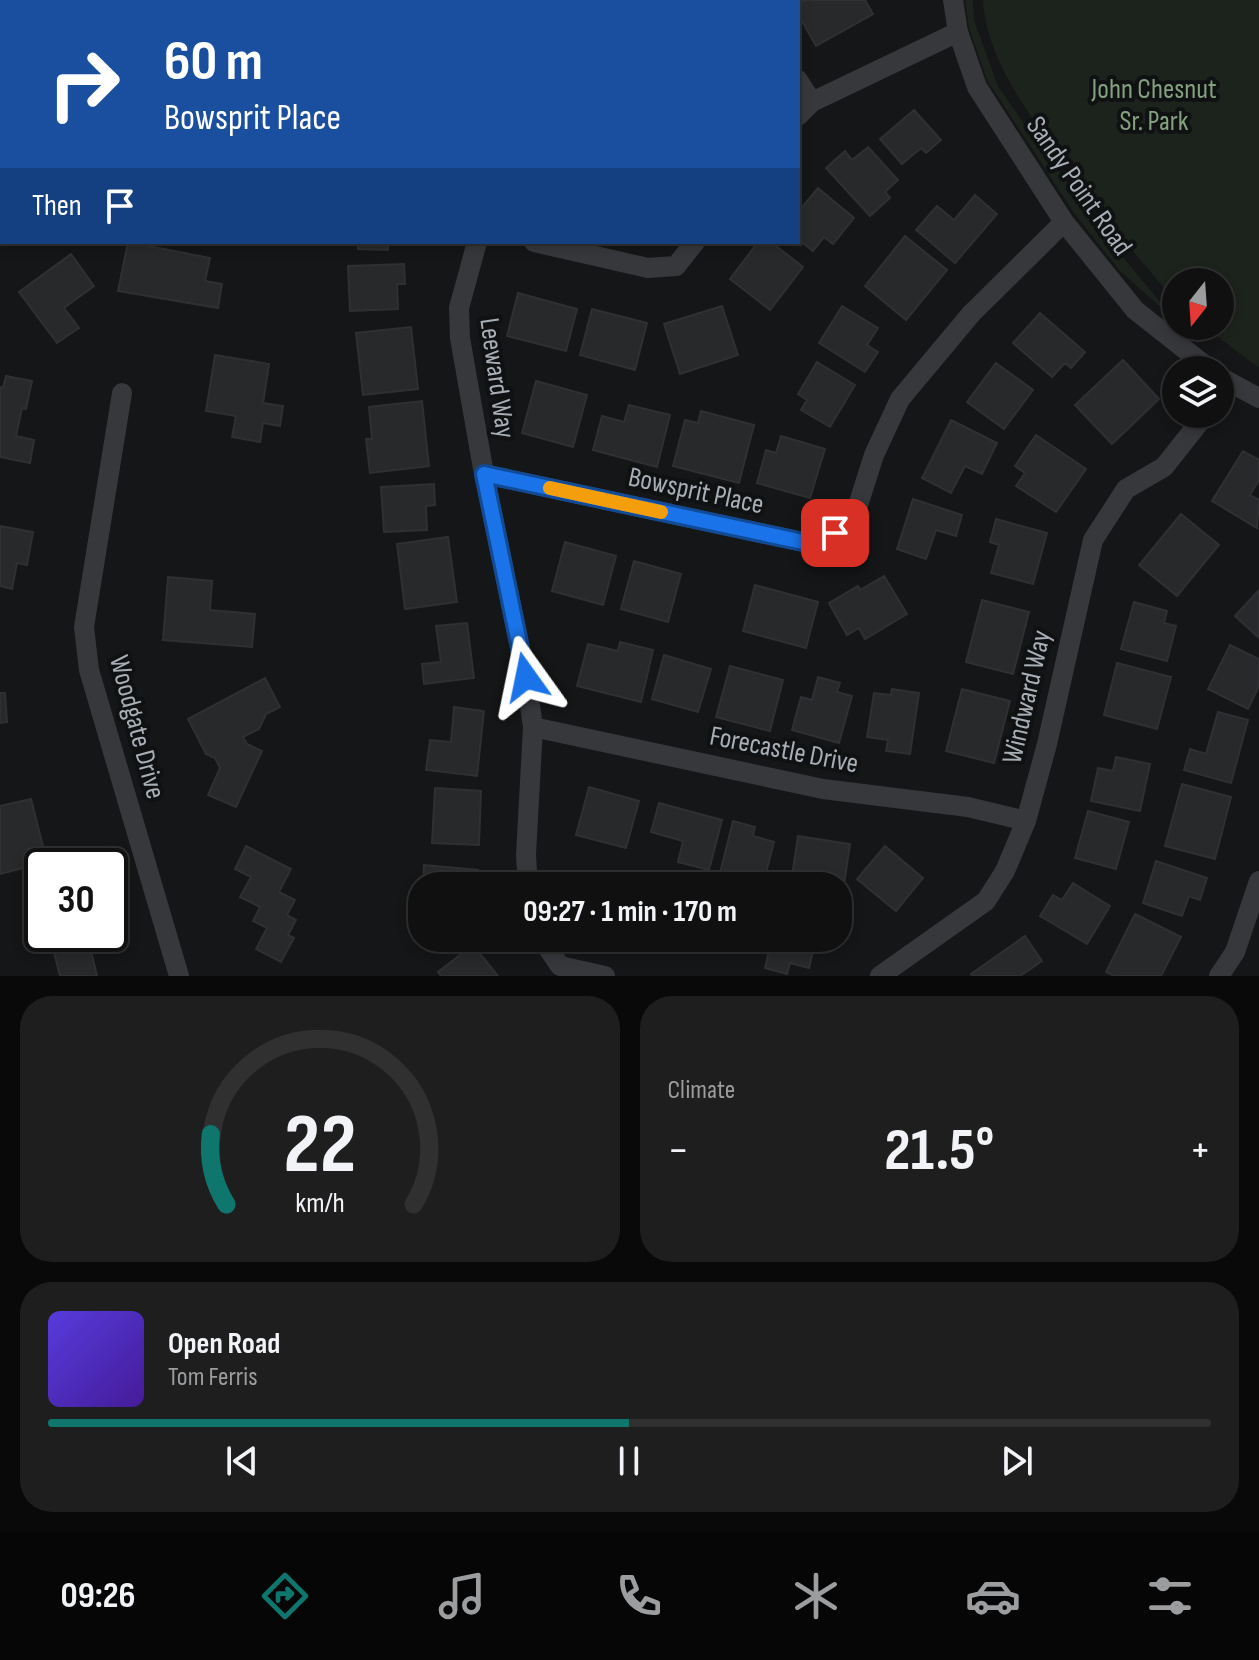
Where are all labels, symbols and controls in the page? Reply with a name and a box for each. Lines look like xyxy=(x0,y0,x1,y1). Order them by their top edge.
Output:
text: 60 m xyxy=(164,29,263,96)
icon: right xyxy=(32,32,136,136)
park label: John Chesnut Sr. Park xyxy=(1091,73,1216,138)
text: Bowsprit Place xyxy=(164,97,341,140)
street label: Sandy Point Road xyxy=(1019,110,1139,262)
icon: arrive xyxy=(98,184,142,228)
text: Then xyxy=(32,188,82,224)
north arrow xyxy=(1162,268,1234,340)
map controls xyxy=(1162,268,1234,428)
street label: Leeward Way xyxy=(472,316,522,440)
button: layers xyxy=(1162,356,1234,428)
street label: Bowsprit Place xyxy=(625,461,767,521)
pin xyxy=(801,499,869,567)
icon: arrive xyxy=(813,511,857,555)
street label: Windward Way xyxy=(996,627,1058,767)
position arrow xyxy=(484,635,568,719)
street label: Woodgate Drive xyxy=(102,652,172,802)
street label: Forecastle Drive xyxy=(707,719,861,781)
speed limit sign: 30 xyxy=(24,848,128,952)
text: 09:27 · 1 min · 170 m xyxy=(523,894,737,930)
text: Climate xyxy=(668,1075,735,1106)
text: 22 xyxy=(283,1096,356,1196)
text: 21.5° xyxy=(884,1115,994,1187)
text: − xyxy=(668,1124,689,1177)
text: + xyxy=(1189,1124,1211,1177)
text: km/h xyxy=(295,1186,344,1221)
text: Open Road xyxy=(168,1326,280,1362)
text: Tom Ferris xyxy=(168,1362,258,1393)
icon: previous xyxy=(220,1439,264,1483)
icon: pause xyxy=(607,1439,651,1483)
icon: next xyxy=(995,1439,1039,1483)
icon: directions xyxy=(257,1568,313,1624)
icon: music xyxy=(434,1568,490,1624)
icon: phone xyxy=(611,1568,667,1624)
icon: climate xyxy=(788,1568,844,1624)
icon: car xyxy=(965,1568,1021,1624)
icon: filters xyxy=(1142,1568,1198,1624)
text: 09:26 xyxy=(61,1575,136,1618)

